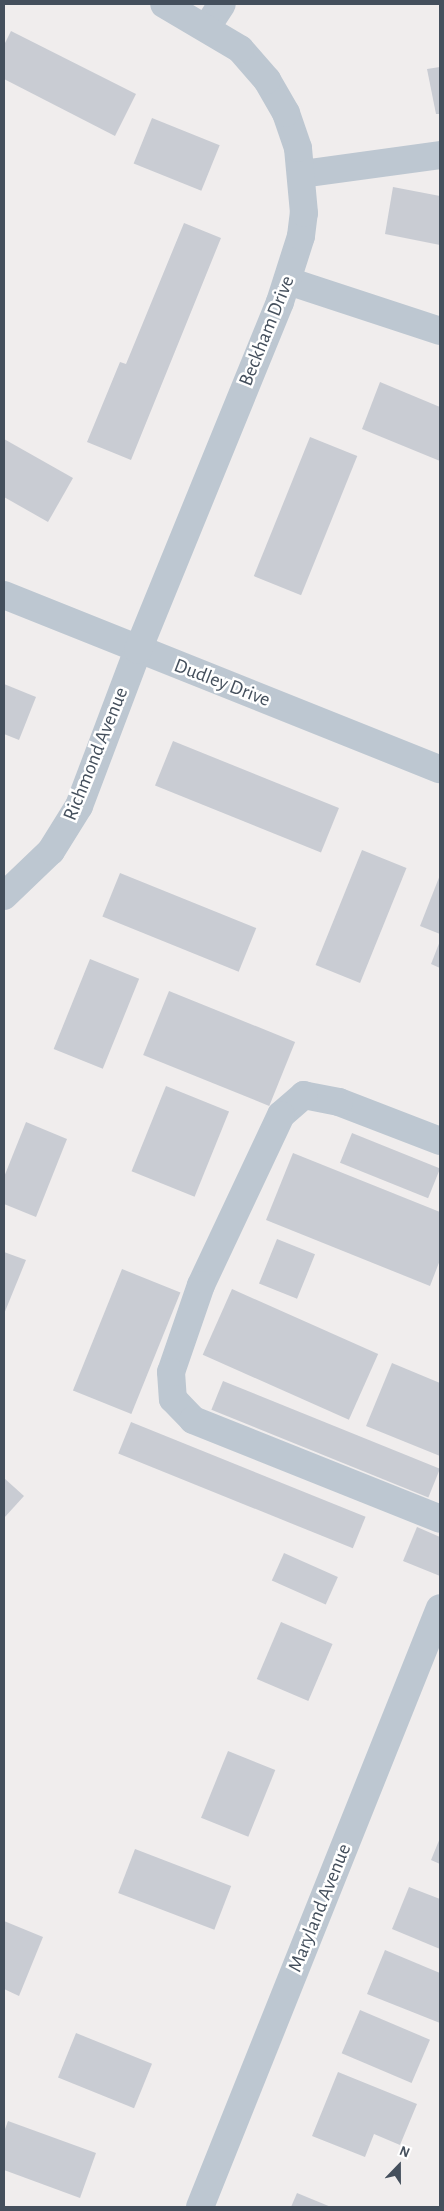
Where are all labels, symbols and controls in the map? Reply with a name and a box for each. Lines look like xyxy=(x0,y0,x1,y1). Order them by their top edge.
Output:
street label: Beckham Drive xyxy=(234,272,300,390)
street label: Dudley Drive xyxy=(171,654,273,712)
street label: Richmond Avenue xyxy=(58,684,134,824)
street label: Maryland Avenue xyxy=(283,1840,357,1976)
north arrow xyxy=(374,2141,424,2191)
text: N xyxy=(397,2144,412,2160)

